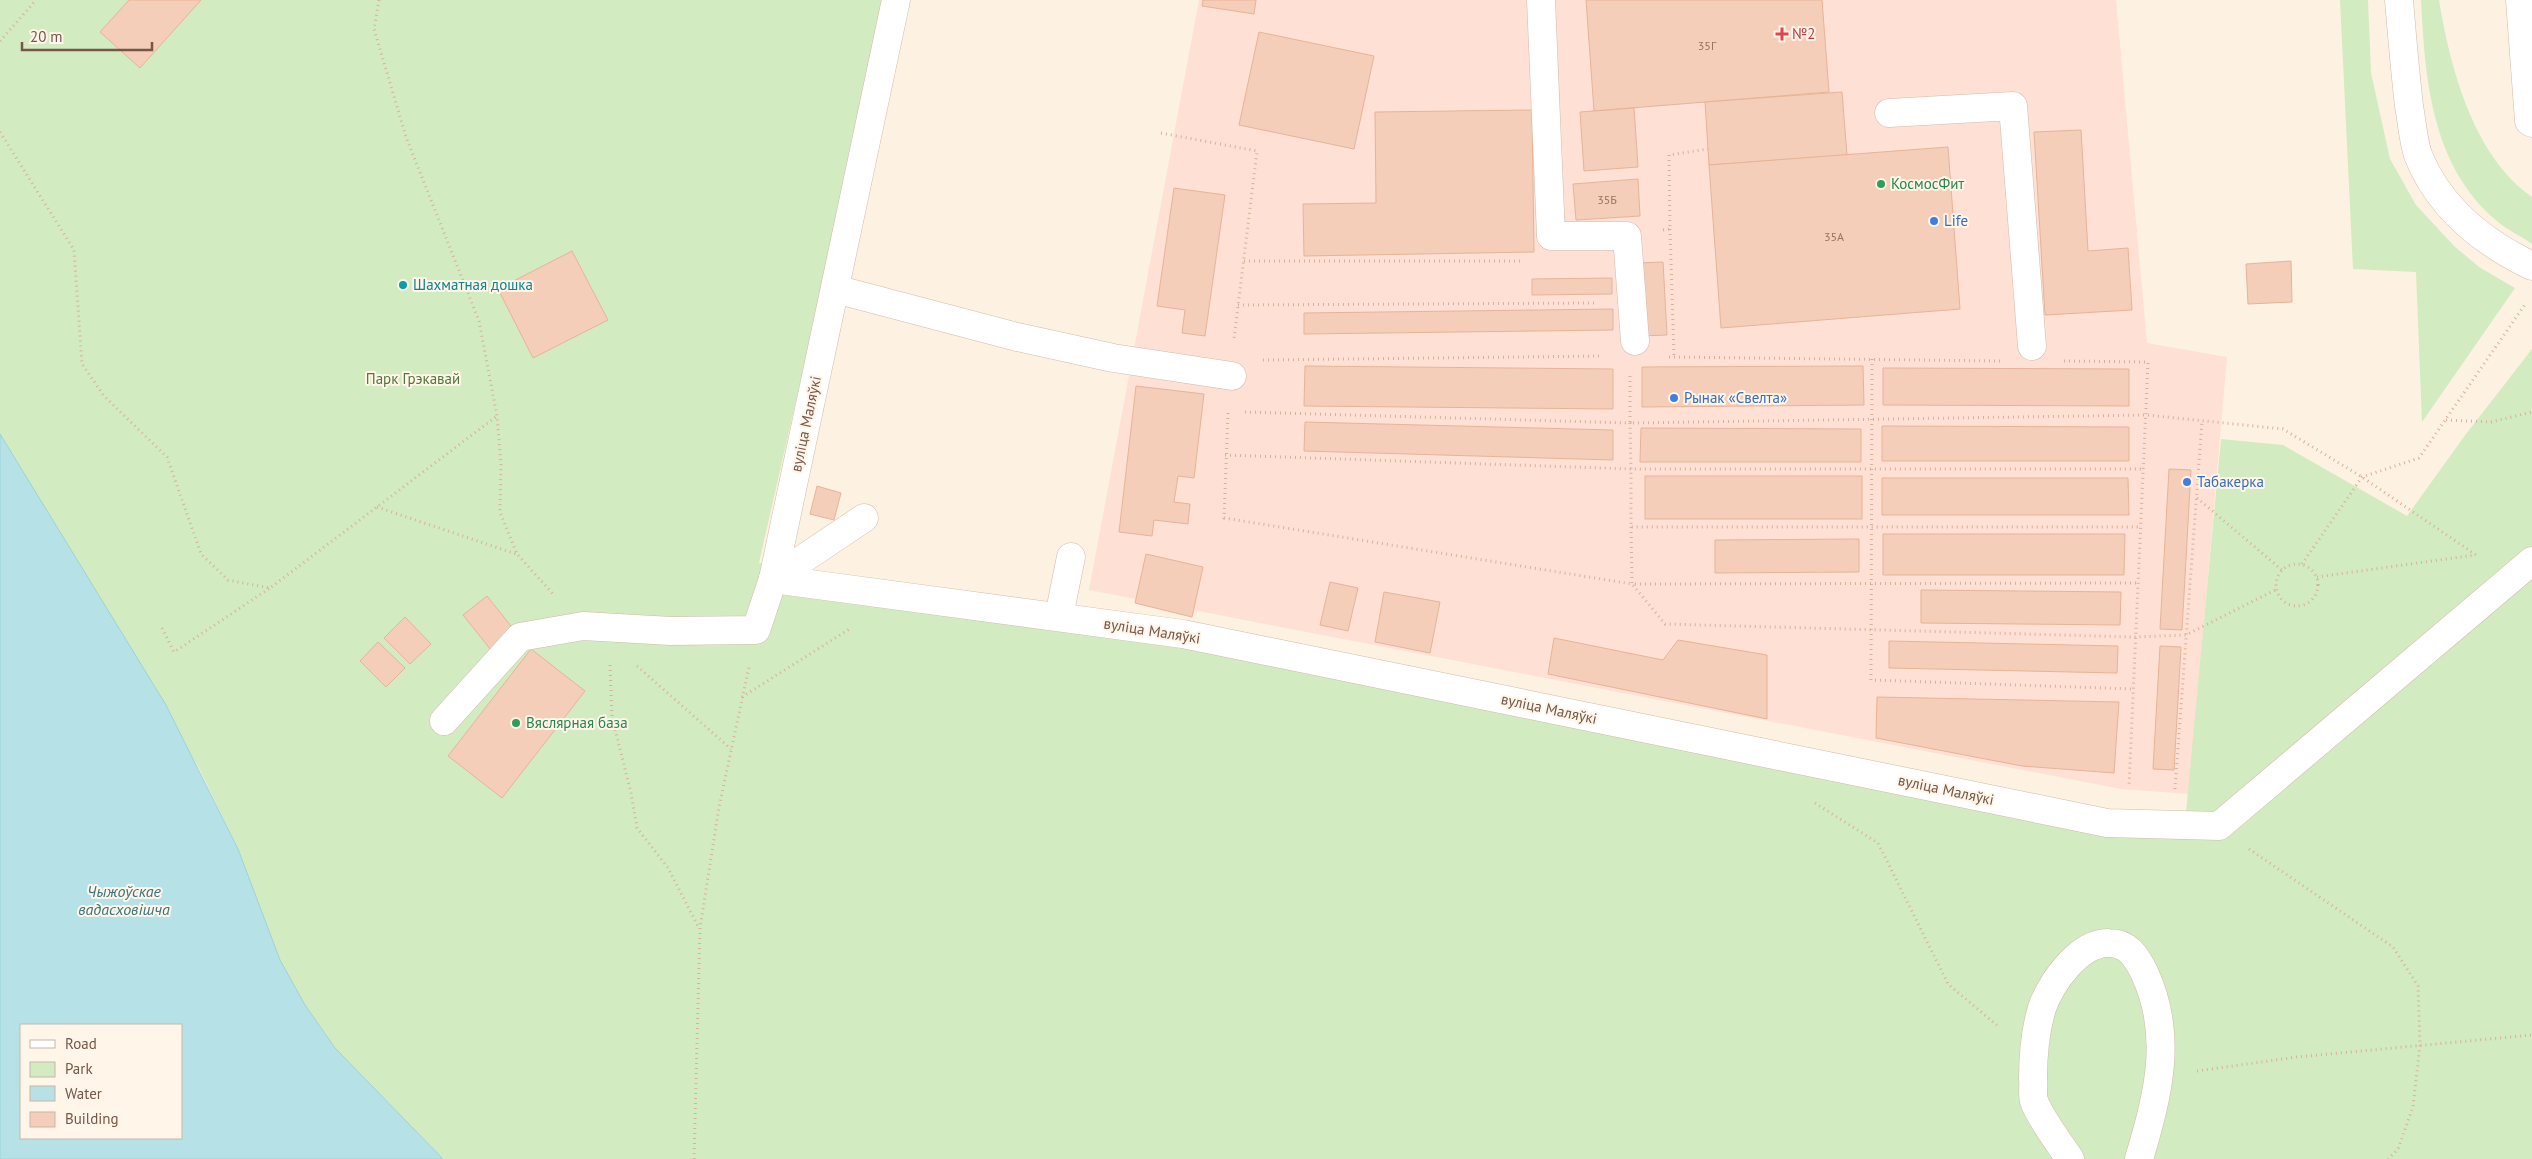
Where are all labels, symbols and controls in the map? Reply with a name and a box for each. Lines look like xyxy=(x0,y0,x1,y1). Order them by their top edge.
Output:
scale bar xyxy=(22,20,152,52)
place label: №2 xyxy=(1792,24,1816,43)
text: 20 m xyxy=(30,27,63,46)
marker: №2 xyxy=(1776,28,1788,40)
house number: 35Г xyxy=(1698,38,1717,53)
place label: КосмосФит xyxy=(1891,174,1964,193)
marker: КосмосФит xyxy=(1875,178,1887,190)
house number: 35Б xyxy=(1597,192,1617,207)
place label: Life xyxy=(1944,211,1968,230)
marker: Life xyxy=(1928,215,1940,227)
house number: 35А xyxy=(1824,229,1844,244)
place label: Шахматная дошка xyxy=(413,275,533,294)
marker: Шахматная дошка xyxy=(397,279,409,291)
park label: Парк Грэкавай xyxy=(366,369,460,388)
street label: вуліца Маляўкі xyxy=(786,374,825,474)
place label: Рынак «Свелта» xyxy=(1684,388,1787,407)
marker: Рынак «Свелта» xyxy=(1668,392,1680,404)
place label: Табакерка xyxy=(2197,472,2264,491)
marker: Табакерка xyxy=(2181,476,2193,488)
street label: вуліца Маляўкі xyxy=(1102,613,1202,648)
street label: вуліца Маляўкі xyxy=(1499,689,1599,728)
place label: Вяслярная база xyxy=(526,713,628,732)
marker: Вяслярная база xyxy=(510,717,522,729)
street label: вуліца Маляўкі xyxy=(1896,770,1996,809)
water label: Чыжоўскае вадасховішча xyxy=(78,881,170,919)
legend xyxy=(20,1024,182,1139)
text: Road xyxy=(65,1034,97,1053)
text: Park xyxy=(65,1059,93,1078)
text: Water xyxy=(65,1084,102,1103)
text: Building xyxy=(65,1109,119,1128)

